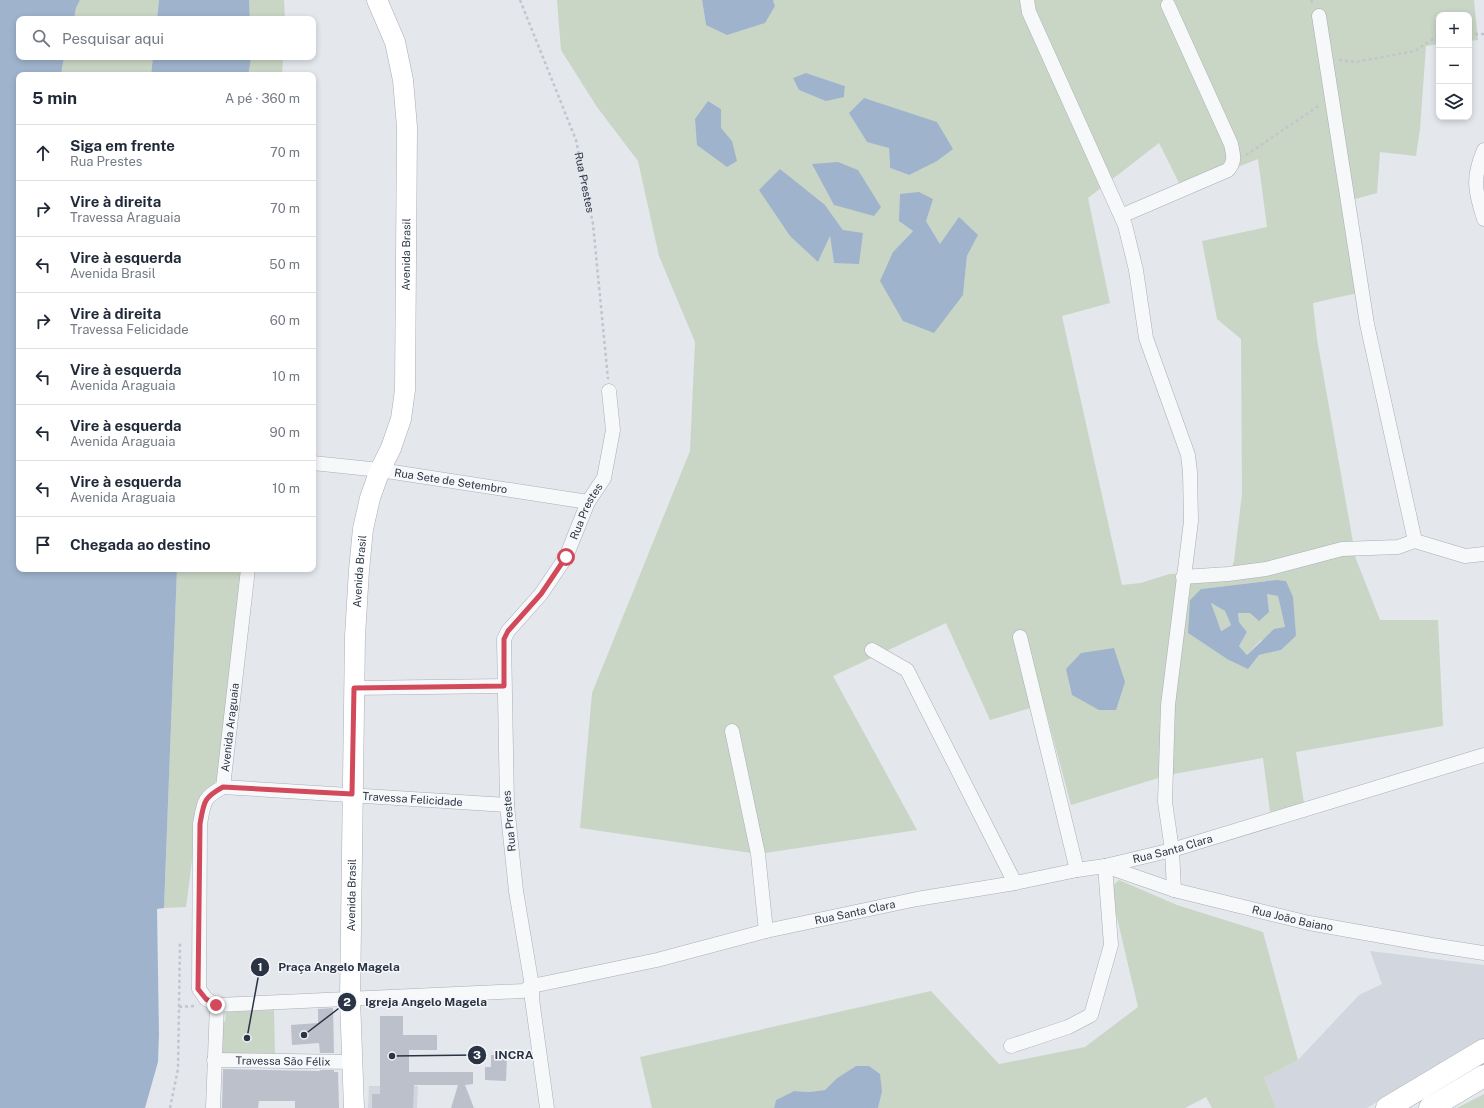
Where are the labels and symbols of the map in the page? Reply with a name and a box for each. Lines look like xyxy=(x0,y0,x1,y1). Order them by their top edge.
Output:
street label: Rua Prestes xyxy=(573,151,597,214)
street label: Avenida Brasil xyxy=(400,218,412,291)
street label: Rua Sete de Setembro xyxy=(393,466,508,496)
street label: Rua Prestes xyxy=(568,481,605,541)
street label: Avenida Brasil xyxy=(351,535,368,608)
route start xyxy=(557,548,575,566)
street label: Avenida Araguaia xyxy=(219,682,241,772)
street label: Travessa Felicidade xyxy=(362,790,463,808)
street label: Rua Prestes xyxy=(500,790,518,852)
street label: Rua Santa Clara xyxy=(1131,832,1214,865)
street label: Avenida Brasil xyxy=(345,859,358,931)
street label: Rua Santa Clara xyxy=(813,898,896,927)
street label: Rua João Baiano xyxy=(1251,903,1334,933)
callout: Praça Angelo Magela xyxy=(250,955,407,979)
text: 1 xyxy=(257,960,263,974)
text: Praça Angelo Magela xyxy=(278,960,400,974)
callout: Igreja Angelo Magela xyxy=(337,990,495,1014)
text: 2 xyxy=(343,995,351,1009)
text: Igreja Angelo Magela xyxy=(365,995,487,1009)
route end xyxy=(207,996,225,1014)
callout: INCRA xyxy=(467,1043,542,1067)
text: 3 xyxy=(473,1048,481,1062)
text: INCRA xyxy=(495,1048,534,1062)
street label: Travessa São Félix xyxy=(235,1054,331,1068)

